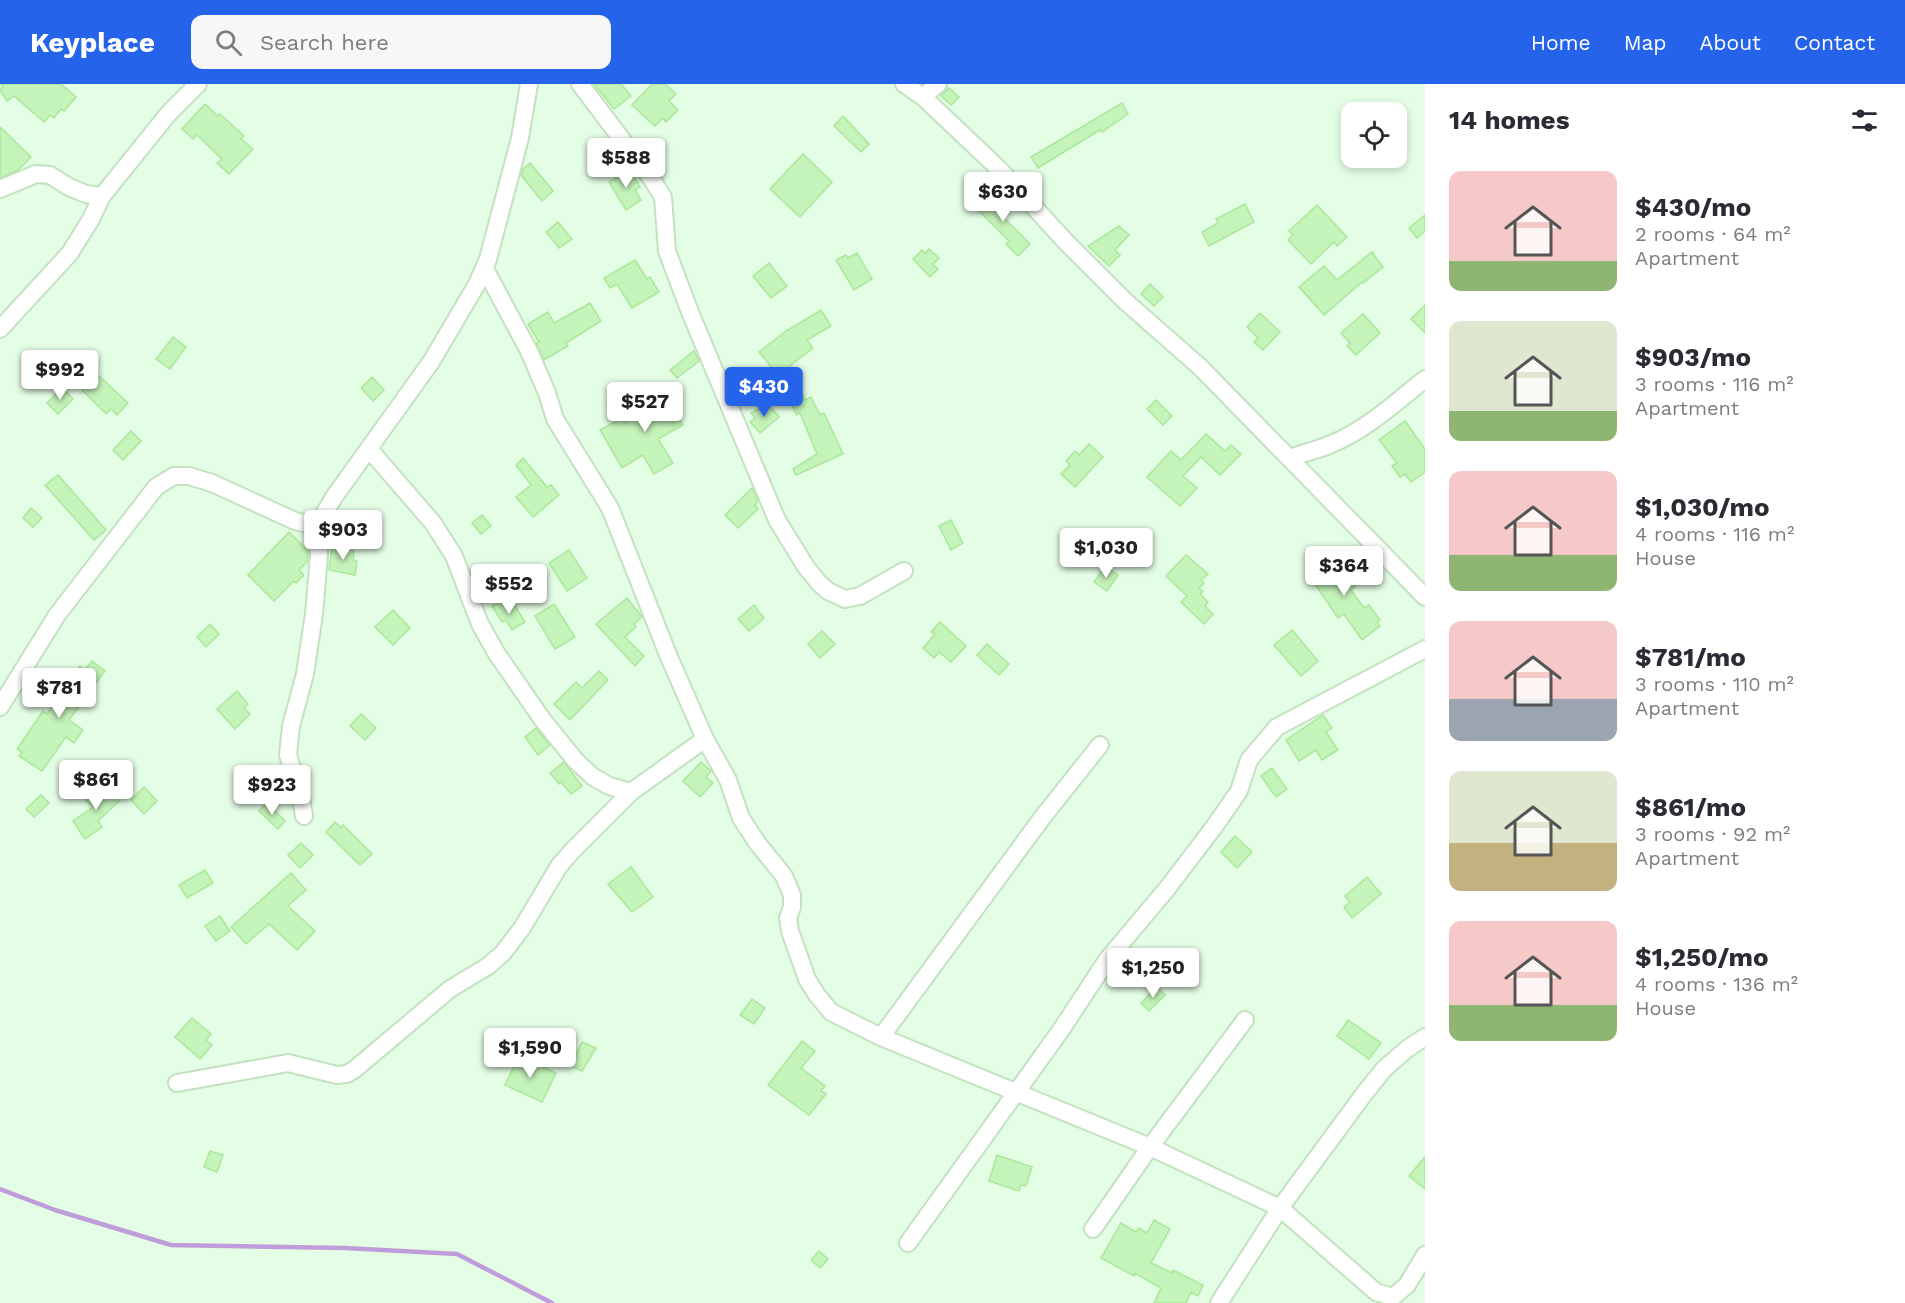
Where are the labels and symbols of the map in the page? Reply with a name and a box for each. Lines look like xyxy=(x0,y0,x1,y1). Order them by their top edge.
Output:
pin: $588 xyxy=(590,138,662,189)
pin: $630 xyxy=(967,172,1039,223)
pin: $992 xyxy=(24,350,96,401)
pin: $430 xyxy=(728,367,800,418)
pin: $527 xyxy=(609,382,681,433)
pin: $903 xyxy=(307,510,379,561)
pin: $1,030 xyxy=(1057,528,1155,579)
pin: $364 xyxy=(1308,546,1380,597)
pin: $552 xyxy=(473,564,545,615)
pin: $781 xyxy=(23,668,95,719)
pin: $861 xyxy=(60,760,132,811)
pin: $923 xyxy=(236,765,308,816)
pin: $1,250 xyxy=(1104,948,1202,999)
pin: $1,590 xyxy=(481,1028,579,1079)

